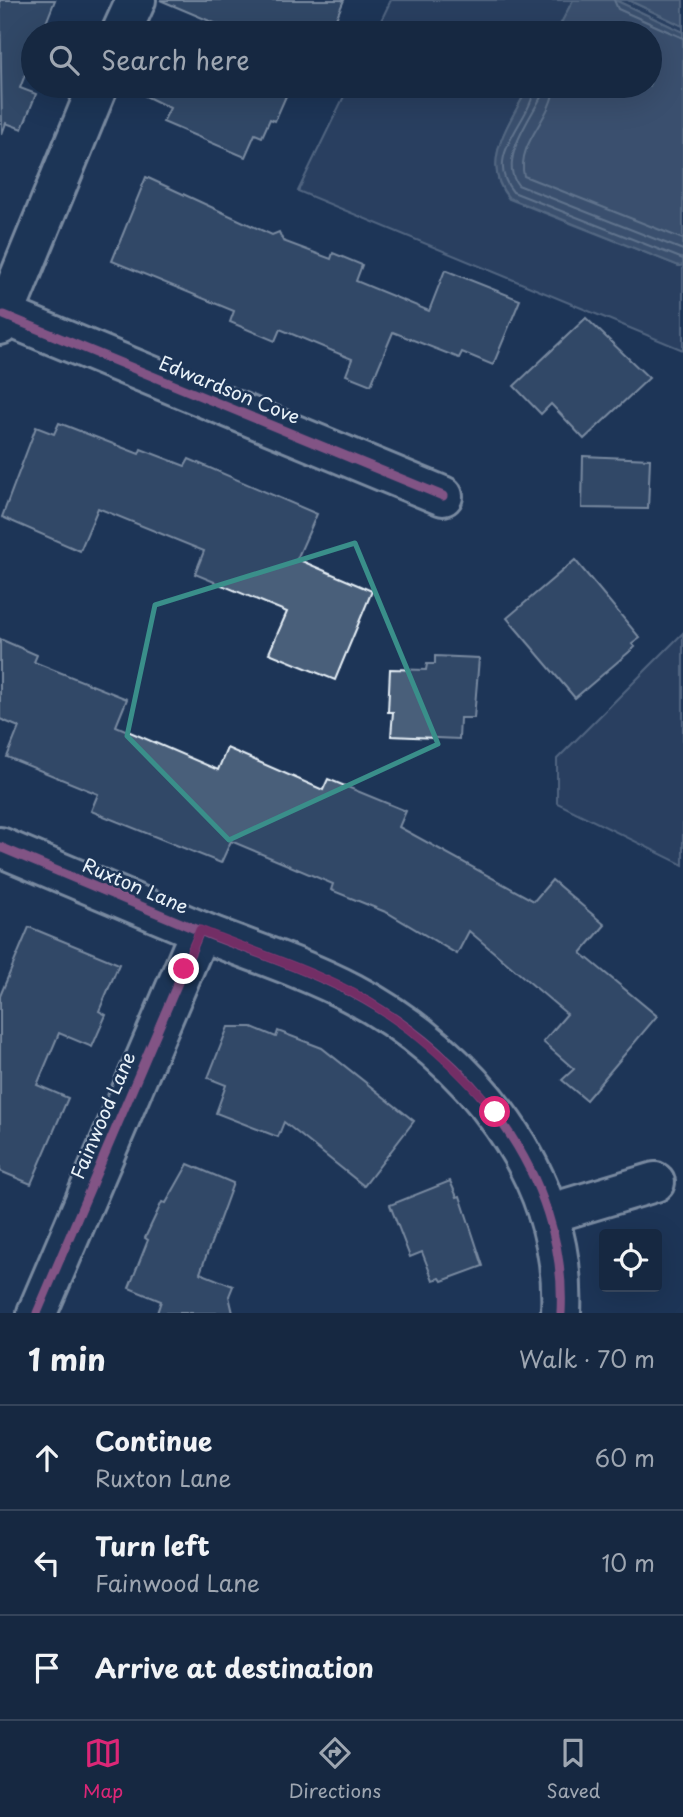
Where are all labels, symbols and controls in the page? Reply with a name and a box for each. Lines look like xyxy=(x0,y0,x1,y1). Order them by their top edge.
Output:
search box xyxy=(21,21,662,98)
text: Search here xyxy=(101,40,250,79)
icon: search xyxy=(45,41,83,79)
street label: Edwardson Cove xyxy=(155,348,305,430)
street label: Ruxton Lane xyxy=(79,850,193,920)
route end xyxy=(168,953,199,984)
street label: Fainwood Lane xyxy=(62,1047,142,1183)
route start xyxy=(479,1096,510,1127)
map controls xyxy=(599,1229,662,1292)
button: locate xyxy=(599,1229,662,1292)
text: 1 min xyxy=(28,1336,106,1381)
text: Walk · 70 m xyxy=(519,1341,655,1376)
text: Continue xyxy=(95,1421,212,1460)
icon: ahead xyxy=(28,1439,66,1477)
text: 60 m xyxy=(595,1440,655,1475)
text: Ruxton Lane xyxy=(95,1460,231,1495)
text: Turn left xyxy=(95,1526,210,1565)
icon: left xyxy=(28,1544,66,1582)
text: 10 m xyxy=(601,1545,655,1580)
text: Fainwood Lane xyxy=(95,1565,260,1600)
text: Arrive at destination xyxy=(95,1648,374,1687)
icon: arrive xyxy=(28,1649,66,1687)
tab: Map xyxy=(83,1734,123,1804)
tab: Directions xyxy=(289,1734,381,1804)
tab: Saved xyxy=(546,1734,600,1804)

